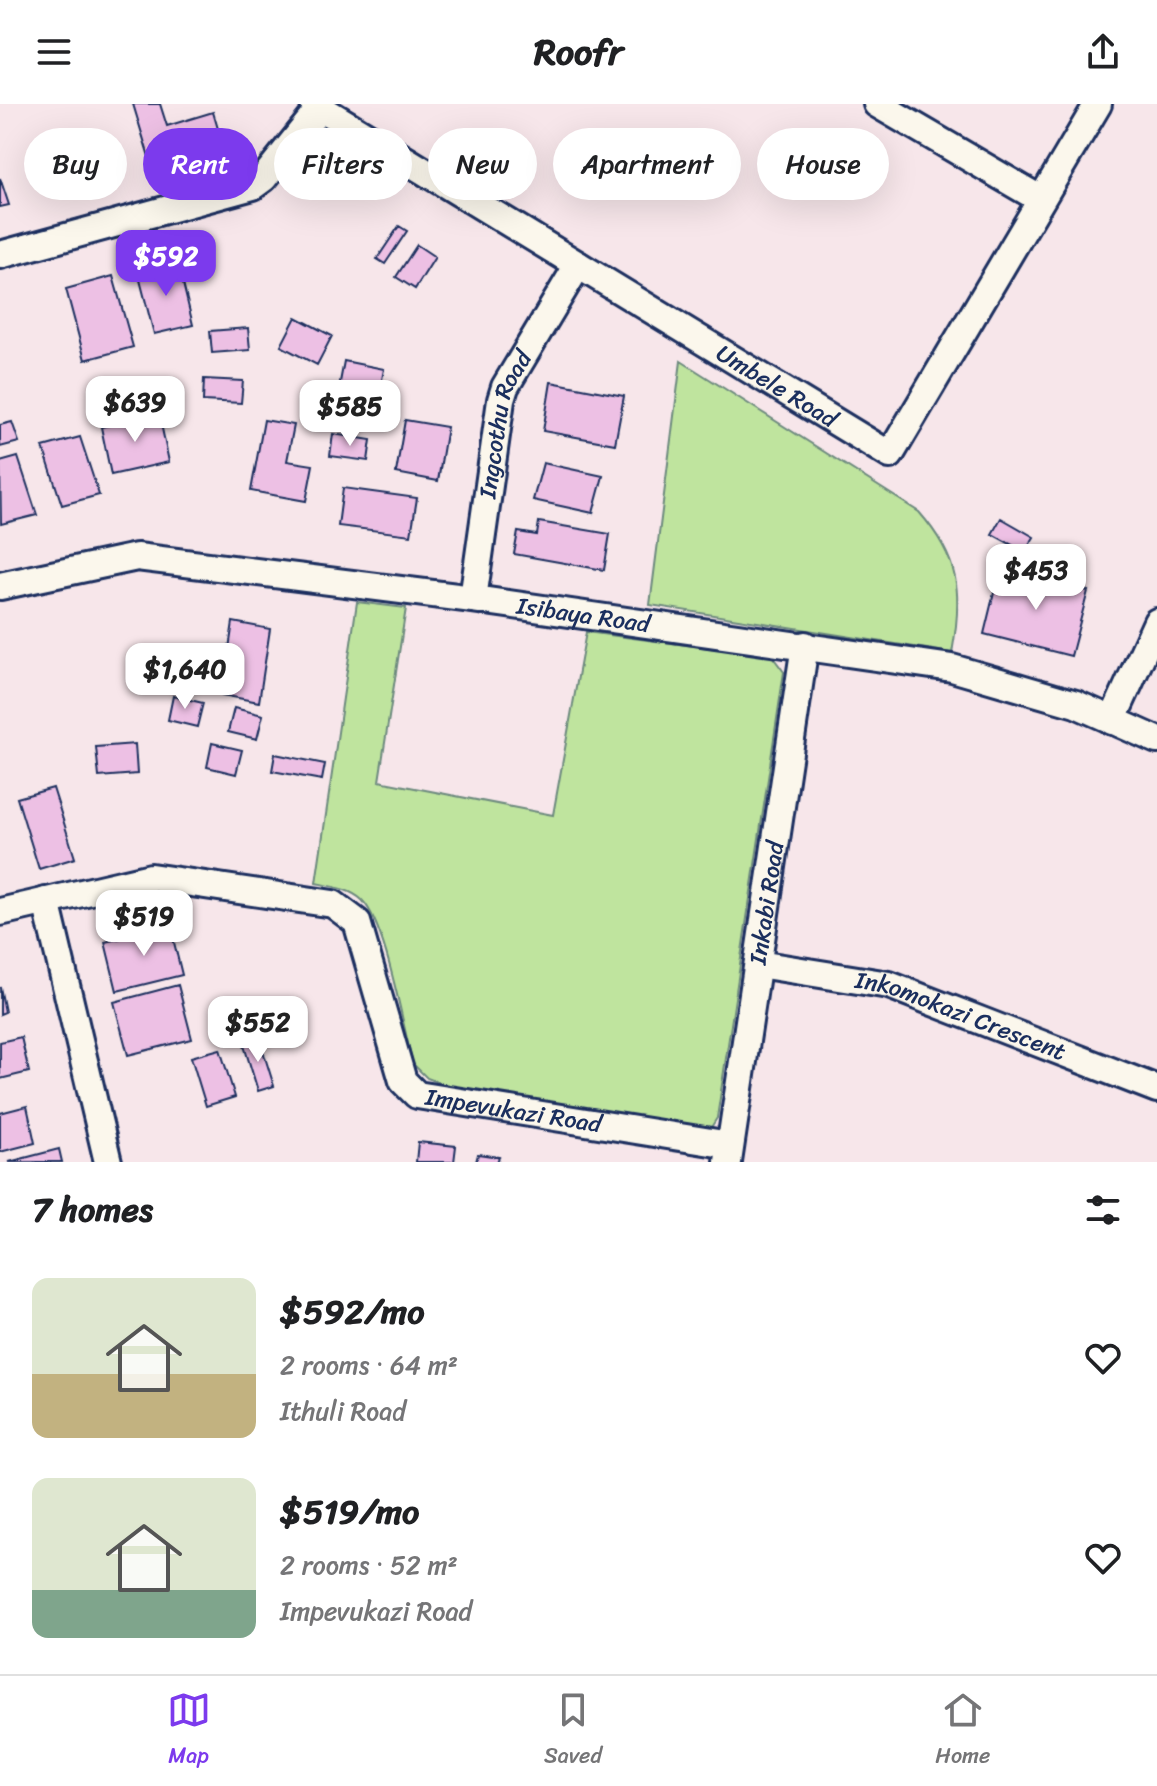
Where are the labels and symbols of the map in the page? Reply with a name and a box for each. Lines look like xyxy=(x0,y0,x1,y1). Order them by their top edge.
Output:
pin: $592 xyxy=(119,230,213,298)
street label: Umbele Road xyxy=(708,333,848,441)
street label: Ingcothu Road xyxy=(466,341,544,502)
pin: $639 xyxy=(88,376,182,444)
pin: $585 xyxy=(303,380,397,448)
pin: $453 xyxy=(989,544,1083,612)
street label: Isibaya Road xyxy=(513,584,655,646)
pin: $1,640 xyxy=(120,643,250,711)
street label: Inkabi Road xyxy=(737,836,797,968)
pin: $519 xyxy=(97,890,191,958)
street label: Inkomokazi Crescent xyxy=(851,959,1072,1073)
pin: $552 xyxy=(211,996,305,1064)
street label: Impevukazi Road xyxy=(421,1076,606,1145)

